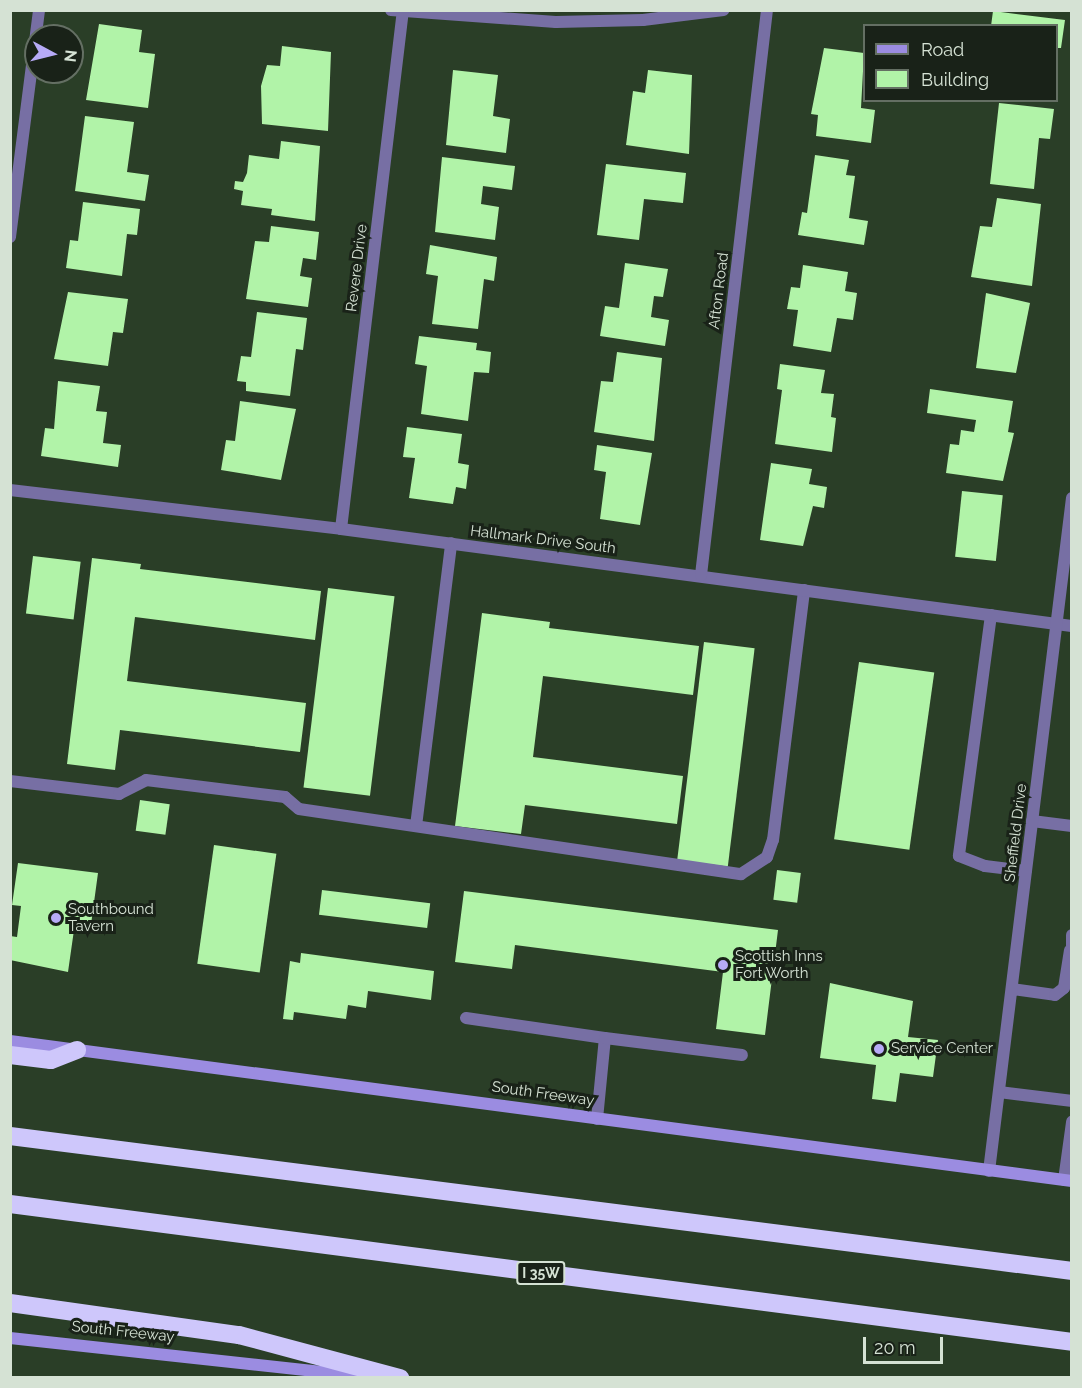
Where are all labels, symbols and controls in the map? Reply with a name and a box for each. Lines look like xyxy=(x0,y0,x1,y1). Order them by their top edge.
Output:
north arrow xyxy=(24,24,84,84)
legend xyxy=(863,24,1058,102)
text: Road xyxy=(921,39,964,60)
text: N xyxy=(60,49,81,63)
text: Building xyxy=(921,69,989,90)
street label: Revere Drive xyxy=(343,223,371,313)
street label: Afton Road xyxy=(705,252,733,330)
street label: Hallmark Drive South xyxy=(469,522,617,558)
street label: Sheffield Drive xyxy=(1001,783,1031,883)
place label: Southbound Tavern xyxy=(68,900,154,935)
marker: Southbound Tavern xyxy=(49,911,63,925)
place label: Scottish Inns Fort Worth xyxy=(735,947,823,982)
marker: Scottish Inns Fort Worth xyxy=(716,958,730,972)
place label: Service Center xyxy=(891,1040,993,1058)
marker: Service Center xyxy=(872,1042,886,1056)
street label: South Freeway xyxy=(491,1078,595,1110)
road number: I 35W xyxy=(516,1262,566,1284)
street label: South Freeway xyxy=(71,1318,175,1346)
scale bar xyxy=(866,1325,946,1363)
text: 20 m xyxy=(874,1337,916,1358)

